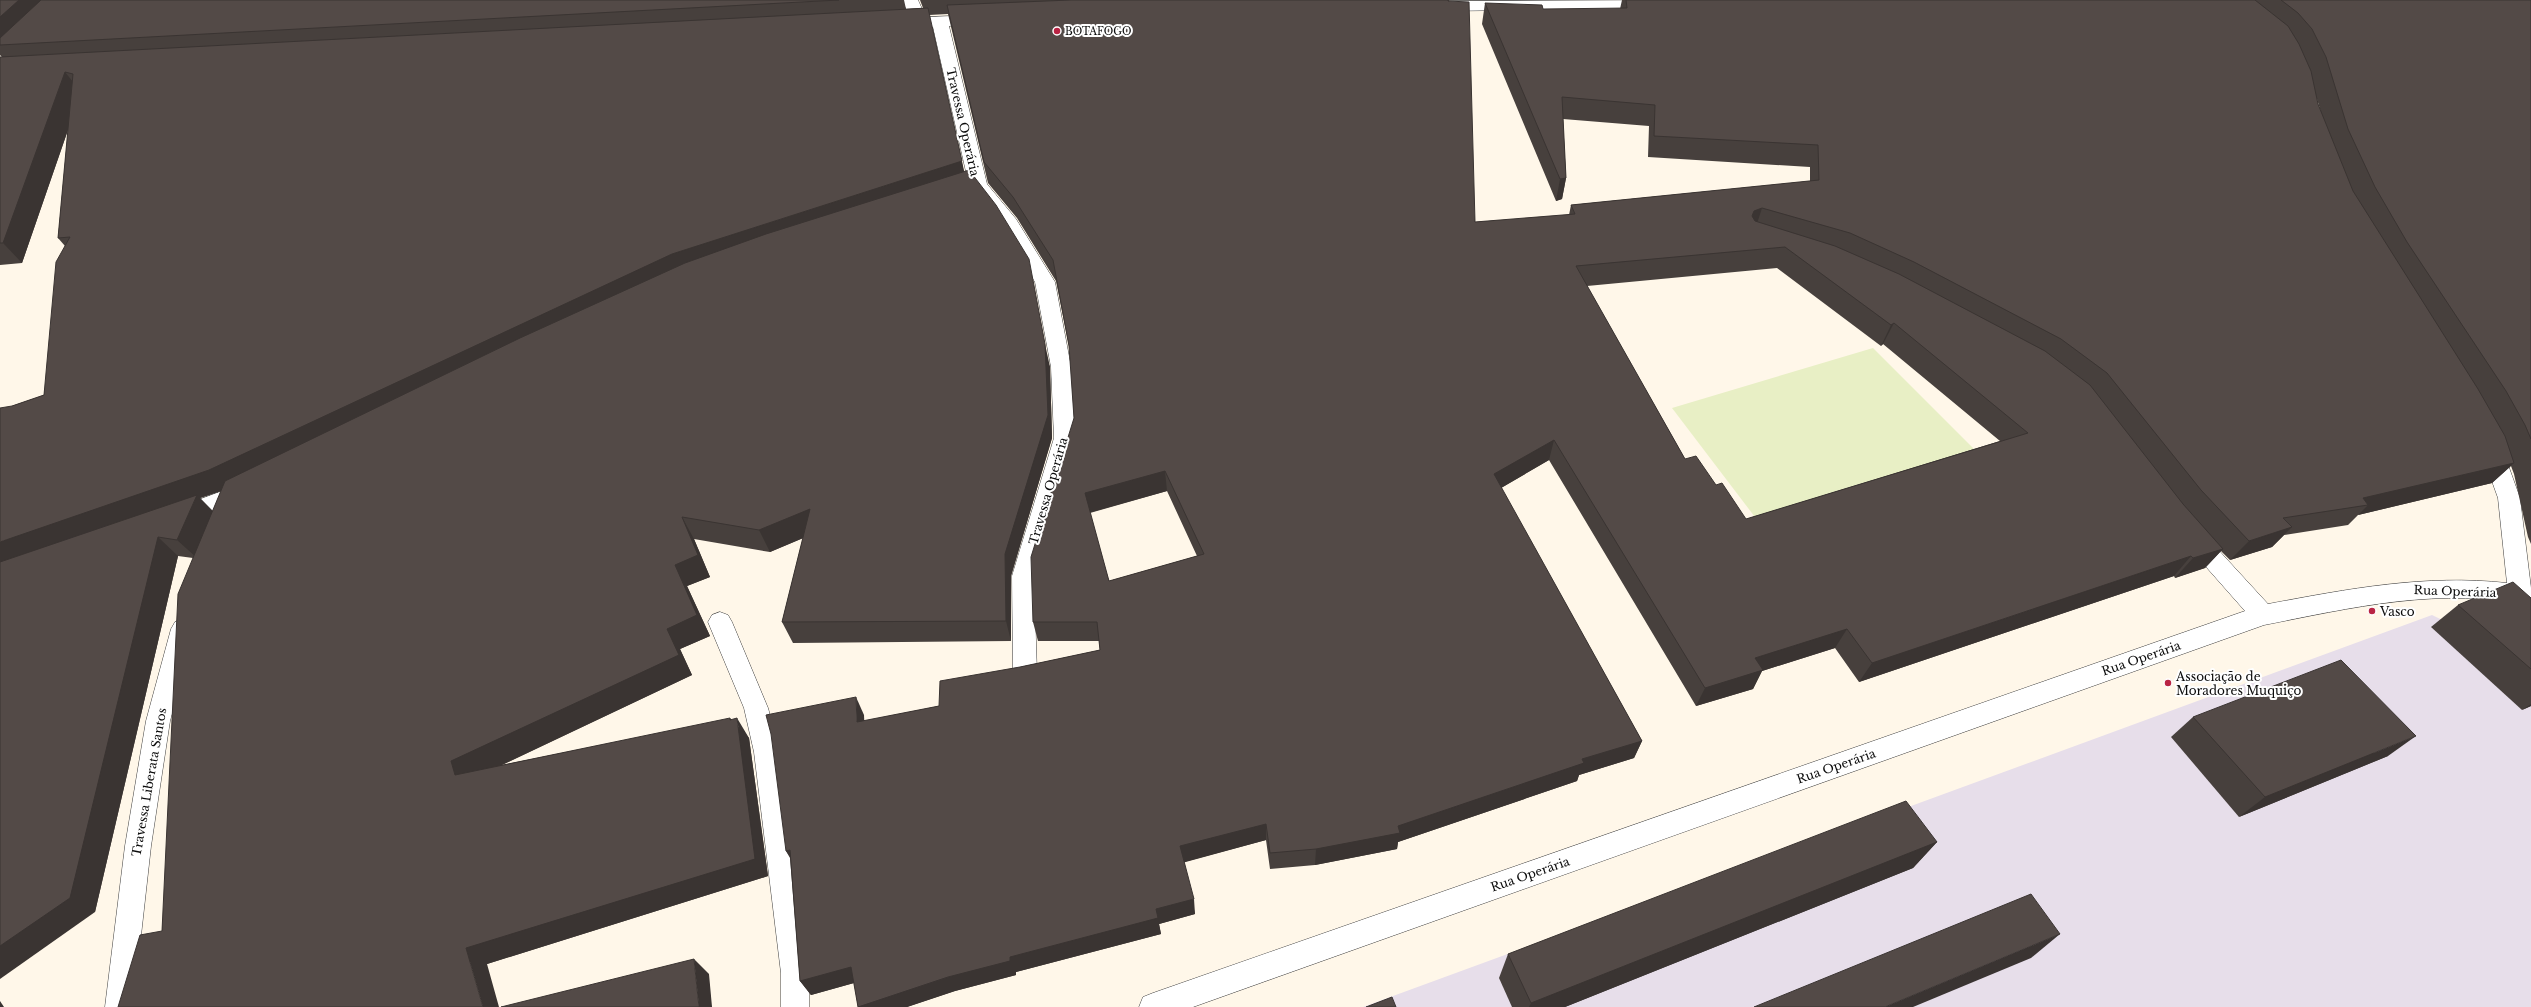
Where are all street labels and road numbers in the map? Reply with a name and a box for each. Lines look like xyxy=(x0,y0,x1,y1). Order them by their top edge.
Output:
street label: Travessa Operária xyxy=(943,66,983,178)
street label: Travessa Operária xyxy=(1026,435,1071,546)
street label: Rua Operária xyxy=(2413,582,2497,600)
street label: Rua Operária xyxy=(2099,637,2183,679)
street label: Travessa Liberata Santos xyxy=(129,707,169,857)
street label: Rua Operária xyxy=(1794,745,1878,787)
street label: Rua Operária xyxy=(1488,853,1572,895)

